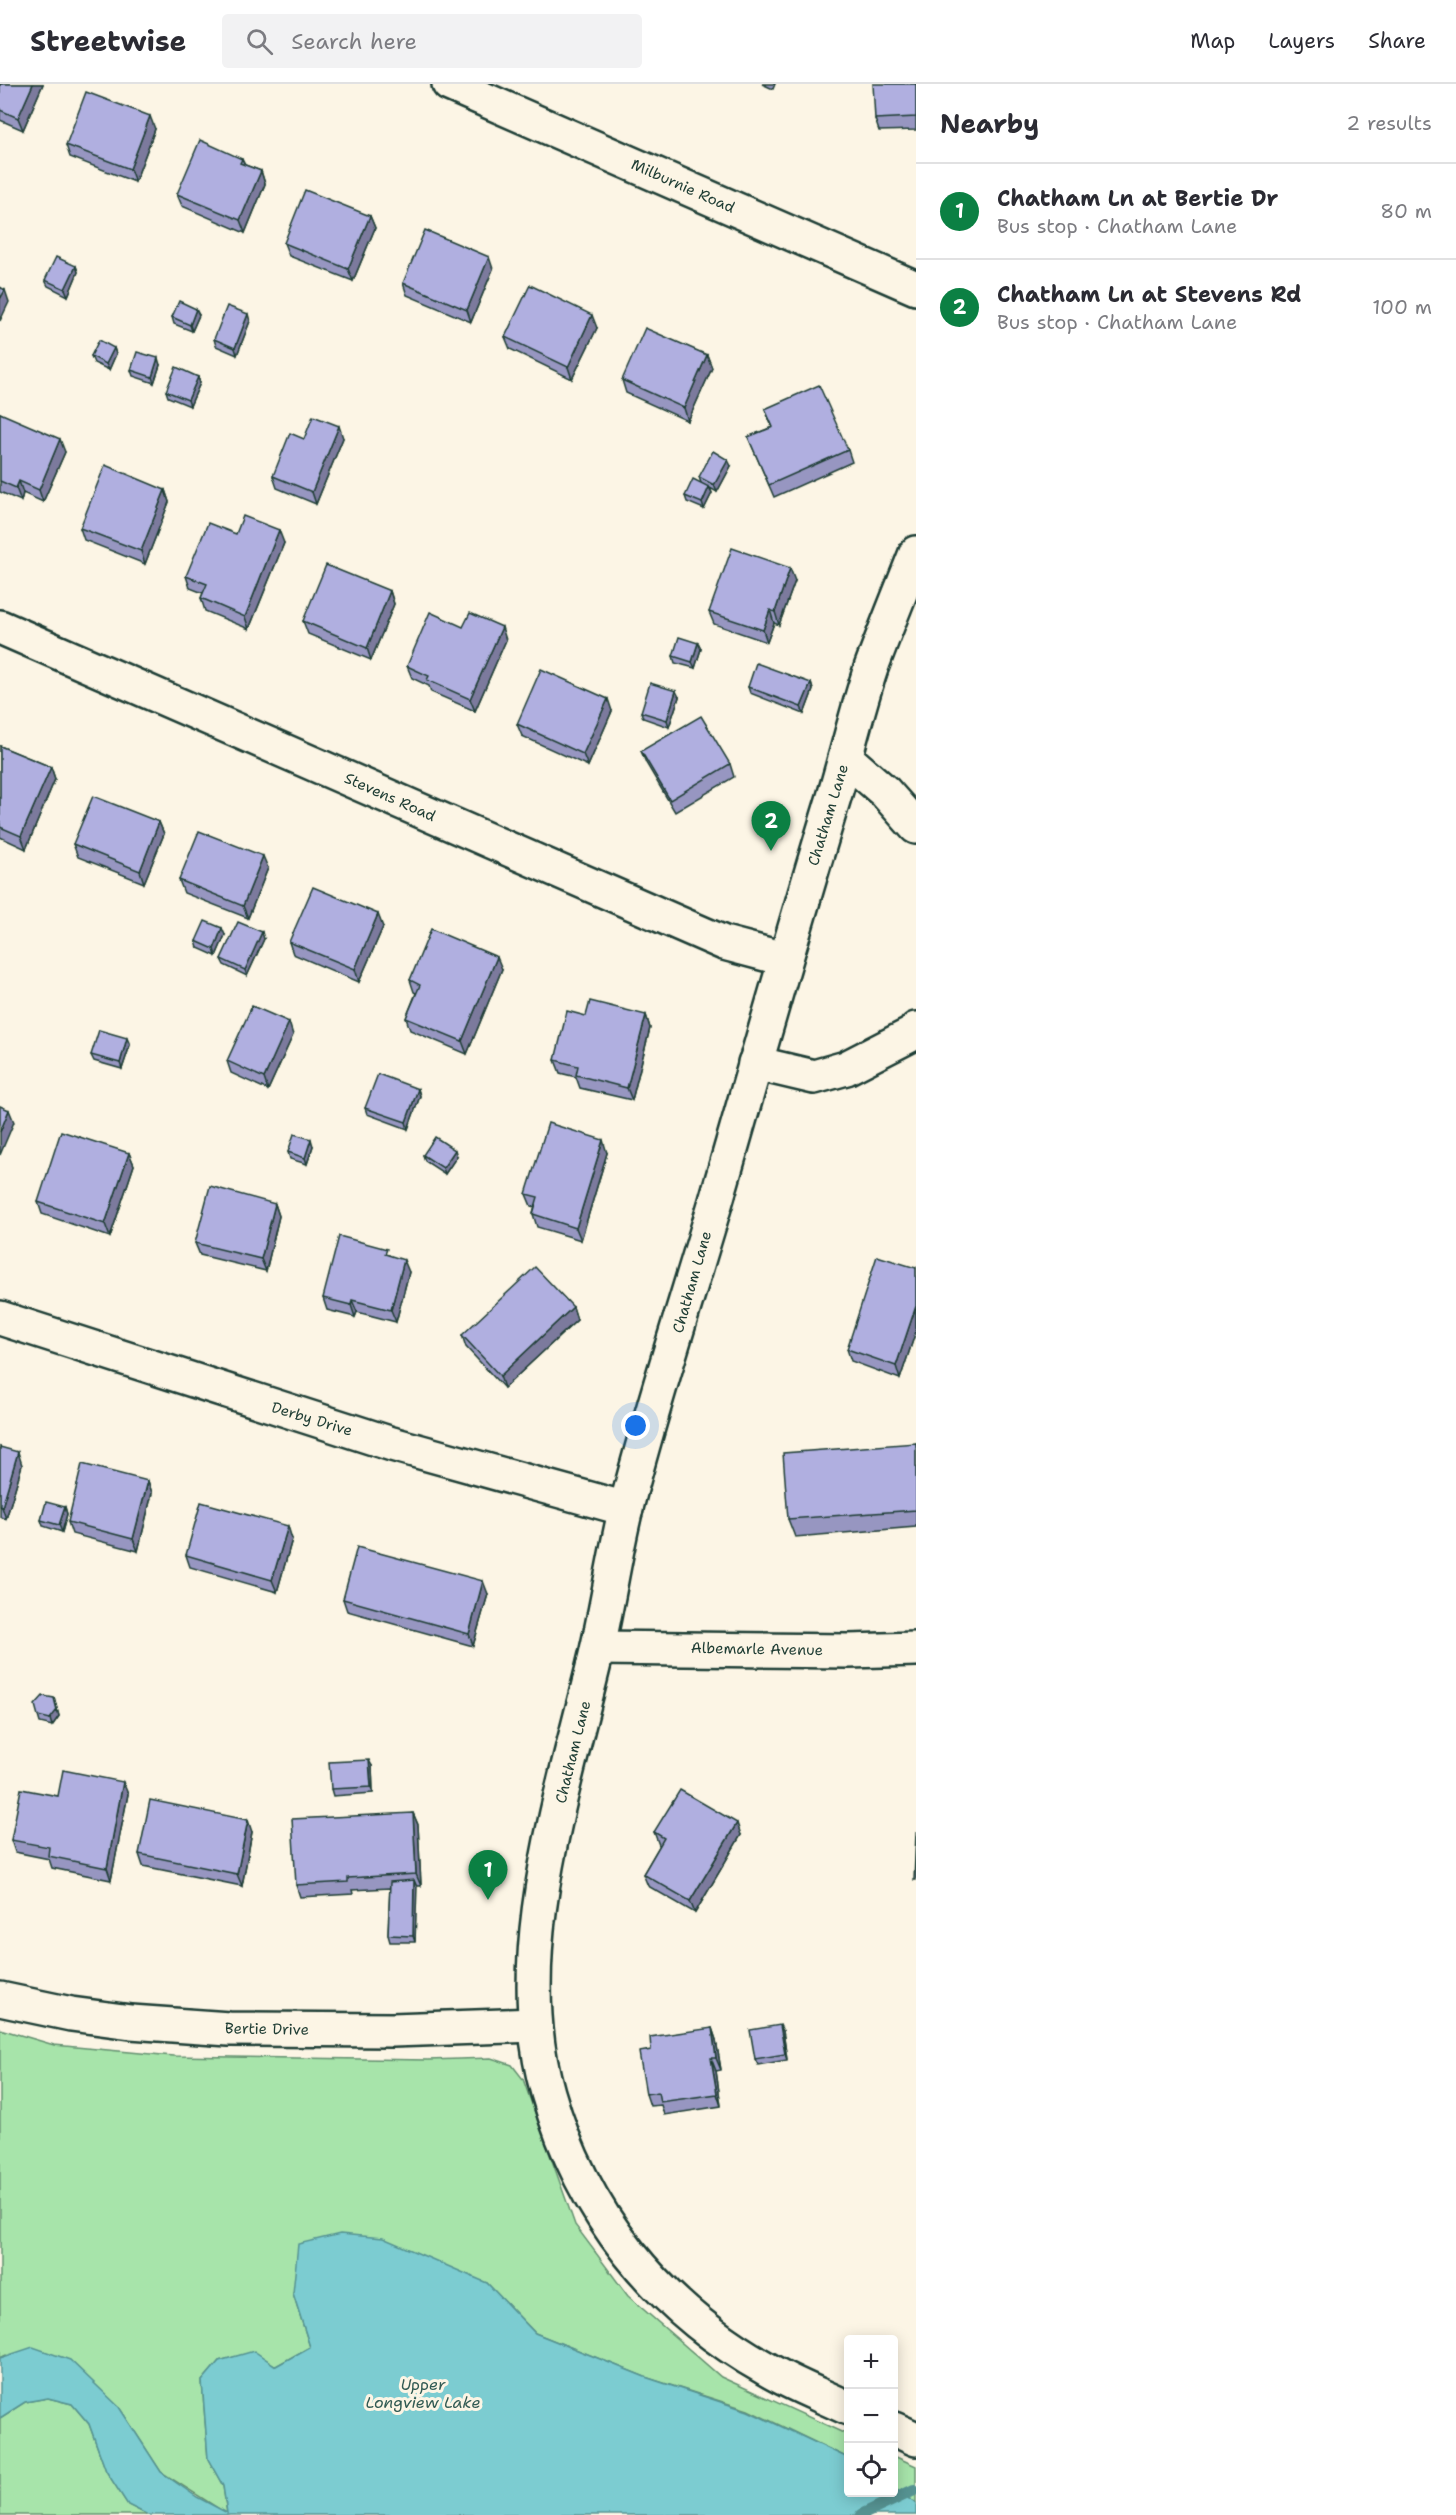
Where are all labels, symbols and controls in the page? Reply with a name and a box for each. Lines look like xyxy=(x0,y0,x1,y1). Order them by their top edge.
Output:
search box xyxy=(222,14,642,68)
text: Streetwise xyxy=(30,22,186,60)
icon: search xyxy=(243,25,276,58)
text: Search here xyxy=(291,27,417,56)
text: Map xyxy=(1190,27,1235,55)
text: Layers xyxy=(1268,27,1335,55)
text: Share xyxy=(1368,27,1426,55)
text: Nearby xyxy=(940,106,1039,141)
text: 2 results xyxy=(1346,110,1432,136)
street label: Milburnie Road xyxy=(628,154,738,218)
text: Chatham Ln at Bertie Dr xyxy=(997,184,1278,213)
text: 1 xyxy=(955,198,964,224)
text: 80 m xyxy=(1380,198,1432,224)
text: Bus stop · Chatham Lane xyxy=(997,213,1237,239)
text: Chatham Ln at Stevens Rd xyxy=(997,280,1301,309)
text: 2 xyxy=(953,294,967,320)
text: 100 m xyxy=(1372,294,1432,320)
text: Bus stop · Chatham Lane xyxy=(997,309,1237,335)
street label: Chatham Lane xyxy=(803,762,853,868)
street label: Stevens Road xyxy=(341,768,439,826)
pin: 2 xyxy=(752,802,790,851)
street label: Chatham Lane xyxy=(668,1229,716,1335)
street label: Derby Drive xyxy=(269,1397,355,1441)
your location xyxy=(621,1411,650,1440)
street label: Albemarle Avenue xyxy=(691,1638,823,1660)
street label: Chatham Lane xyxy=(551,1699,595,1805)
pin: 1 xyxy=(468,1850,508,1900)
street label: Bertie Drive xyxy=(225,2018,309,2040)
map controls xyxy=(844,2335,898,2497)
button: + xyxy=(844,2335,898,2389)
water label: Upper Longview Lake xyxy=(366,2374,480,2413)
button: − xyxy=(844,2389,898,2443)
button: locate xyxy=(844,2443,898,2497)

